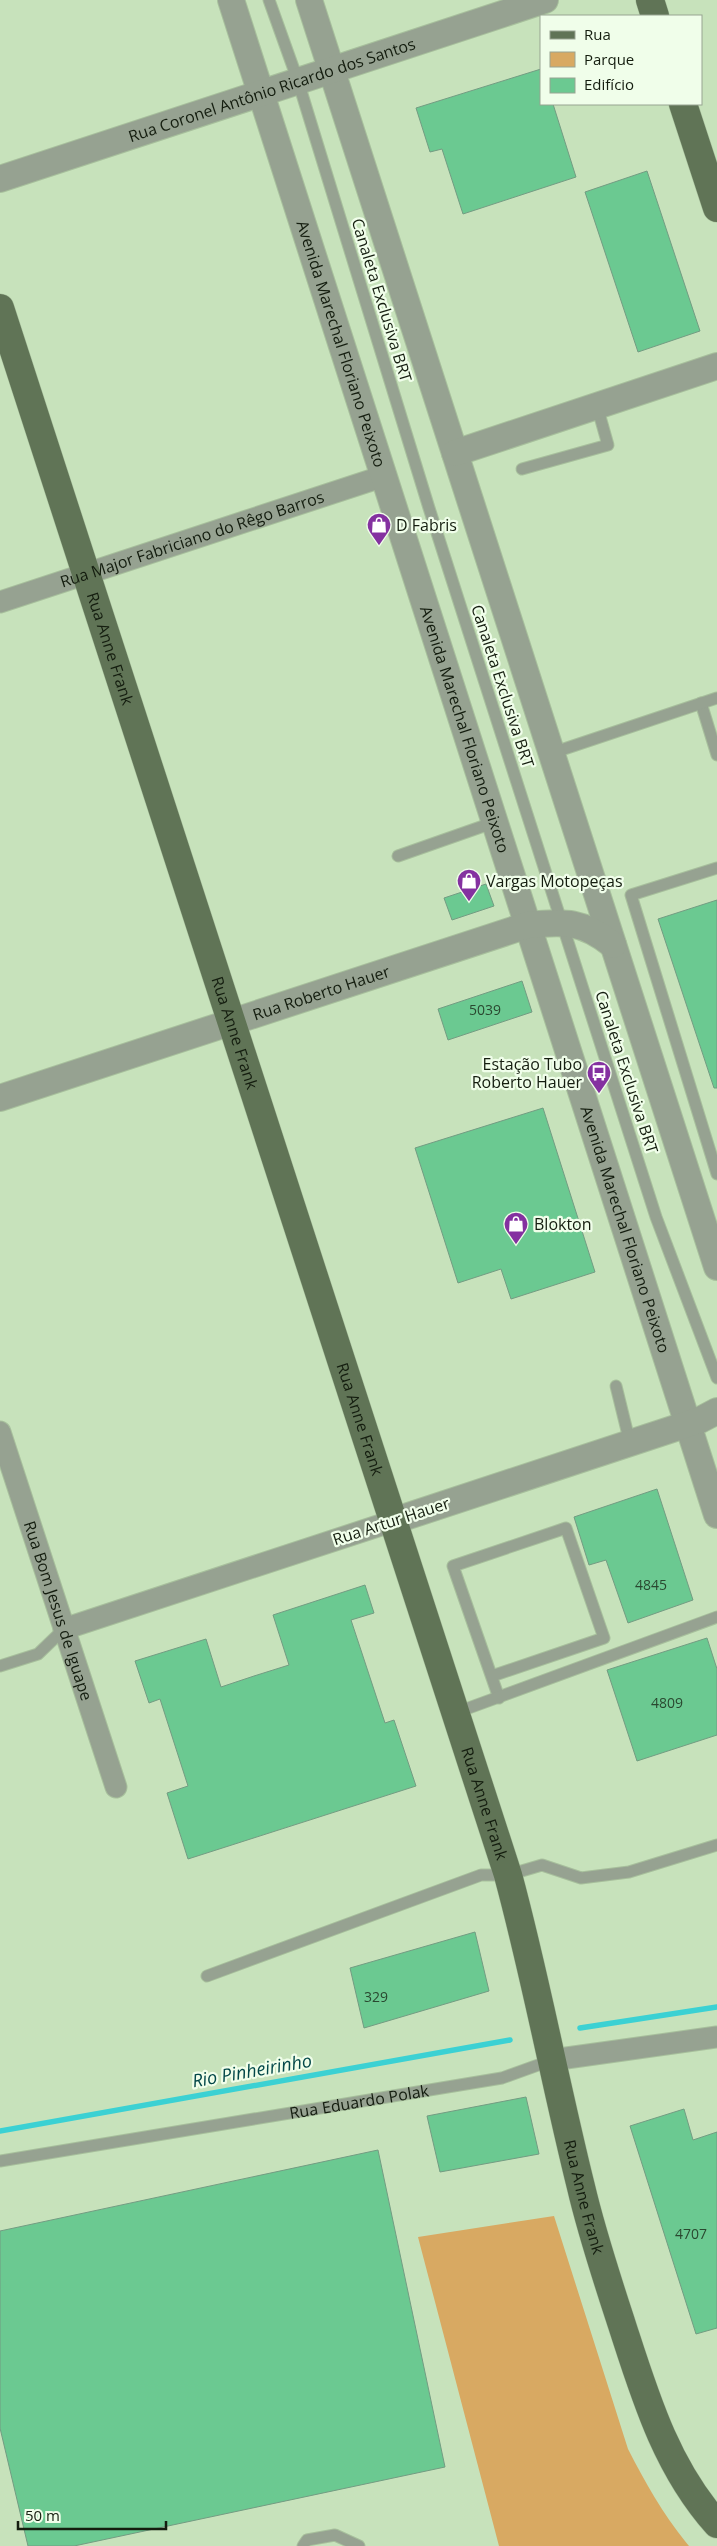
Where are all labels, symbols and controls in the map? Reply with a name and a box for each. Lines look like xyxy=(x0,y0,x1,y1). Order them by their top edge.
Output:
legend xyxy=(540,15,702,105)
text: Rua xyxy=(584,24,611,44)
street label: Rua Coronel Antônio Ricardo dos Santos xyxy=(125,32,418,147)
text: Parque xyxy=(584,49,634,69)
text: Edifício xyxy=(584,74,634,94)
street label: Canaleta Exclusiva BRT xyxy=(347,216,417,385)
street label: Avenida Marechal Floriano Peixoto xyxy=(291,217,391,470)
street label: Rua Major Fabriciano do Rêgo Barros xyxy=(57,485,327,593)
shop icon: D Fabris xyxy=(366,512,392,546)
place label: D Fabris xyxy=(396,514,457,536)
street label: Rua Anne Frank xyxy=(82,589,139,708)
street label: Canaleta Exclusiva BRT xyxy=(466,602,540,770)
street label: Avenida Marechal Floriano Peixoto xyxy=(415,603,515,856)
shop icon: Vargas Motopeças xyxy=(456,868,482,902)
place label: Vargas Motopeças xyxy=(486,870,623,892)
street label: Rua Roberto Hauer xyxy=(250,960,393,1025)
street label: Rua Anne Frank xyxy=(206,974,264,1093)
street label: Canaleta Exclusiva BRT xyxy=(590,988,664,1156)
house number: 5039 xyxy=(469,1000,501,1019)
place label: Estação Tubo Roberto Hauer xyxy=(472,1053,582,1093)
bus stop icon: Estação Tubo Roberto Hauer xyxy=(586,1060,612,1094)
street label: Avenida Marechal Floriano Peixoto xyxy=(575,1103,675,1356)
shop icon: Blokton xyxy=(503,1211,529,1245)
place label: Blokton xyxy=(534,1213,592,1235)
street label: Rua Anne Frank xyxy=(332,1360,389,1479)
street label: Rua Artur Hauer xyxy=(330,1492,453,1550)
street label: Rua Bom Jesus de Iguape xyxy=(19,1518,98,1703)
house number: 4845 xyxy=(635,1575,667,1594)
house number: 4809 xyxy=(651,1693,683,1712)
street label: Rua Anne Frank xyxy=(456,1744,514,1863)
house number: 329 xyxy=(364,1987,388,2006)
water label: Rio Pinheirinho xyxy=(190,2048,314,2092)
street label: Rua Eduardo Polak xyxy=(288,2079,431,2124)
street label: Rua Anne Frank xyxy=(559,2137,610,2257)
house number: 4707 xyxy=(675,2224,707,2243)
scale bar xyxy=(18,2498,165,2530)
text: 50 m xyxy=(25,2505,60,2525)

